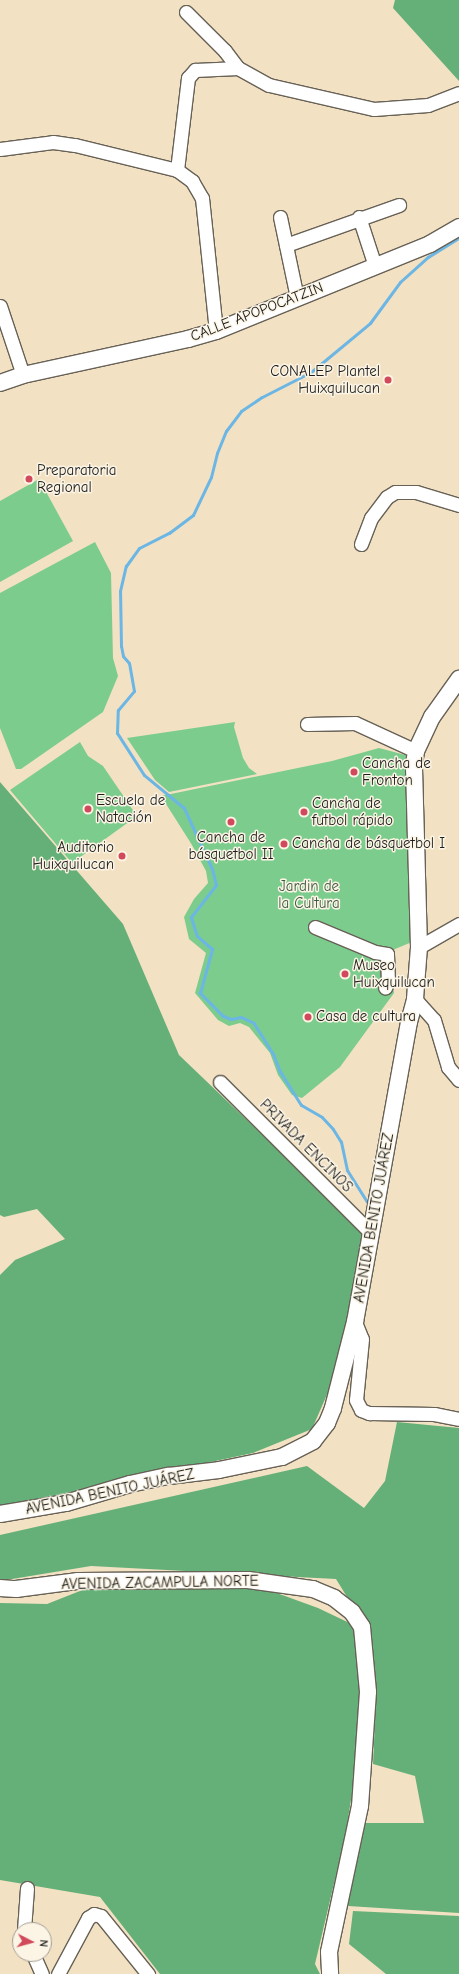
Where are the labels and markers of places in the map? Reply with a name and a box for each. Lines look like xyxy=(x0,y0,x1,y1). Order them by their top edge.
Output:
place label: CONALEP Plantel Huixquilucan xyxy=(270,362,380,397)
marker: CONALEP Plantel Huixquilucan xyxy=(383,375,393,385)
place label: Preparatoria Regional xyxy=(37,461,117,496)
marker: Preparatoria Regional xyxy=(24,474,34,484)
place label: Cancha de Fronton xyxy=(362,754,431,789)
marker: Cancha de Fronton xyxy=(349,767,359,777)
place label: Escuela de Natación xyxy=(96,791,165,826)
place label: Cancha de futbol rápido xyxy=(312,794,393,829)
marker: Escuela de Natación xyxy=(83,804,93,814)
marker: Cancha de futbol rápido xyxy=(299,807,309,817)
marker: Cancha de básquetbol II xyxy=(226,817,236,827)
place label: Cancha de básquetbol II xyxy=(188,828,274,863)
place label: Cancha de básquetbol I xyxy=(292,835,445,853)
place label: Auditorio Huixquilucan xyxy=(32,838,114,873)
marker: Cancha de básquetbol I xyxy=(279,839,289,849)
marker: Auditorio Huixquilucan xyxy=(117,851,127,861)
place label: Museo Huixquilucan xyxy=(353,956,435,991)
marker: Museo Huixquilucan xyxy=(340,969,350,979)
place label: Casa de cultura xyxy=(316,1008,416,1026)
marker: Casa de cultura xyxy=(303,1012,313,1022)

